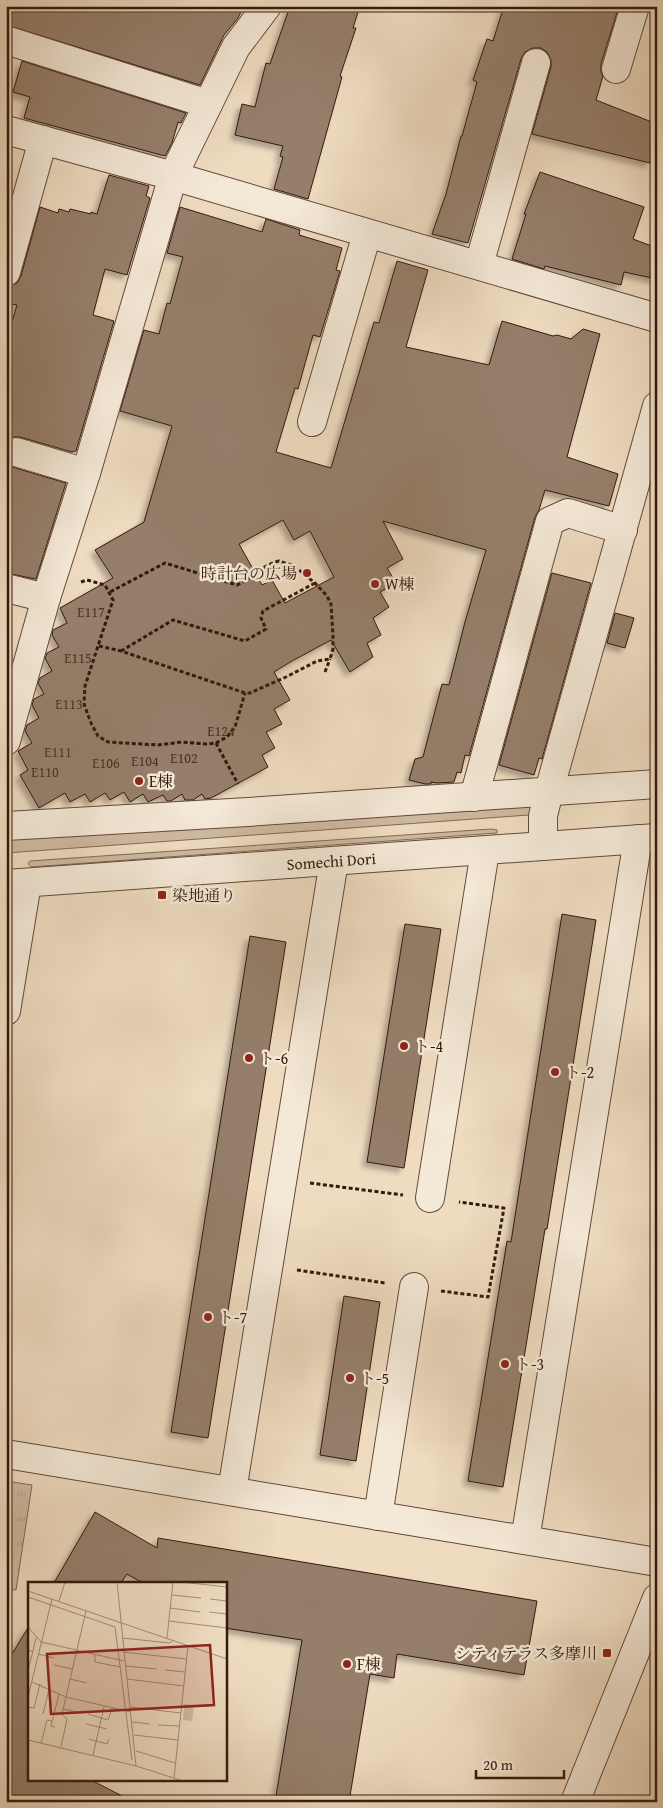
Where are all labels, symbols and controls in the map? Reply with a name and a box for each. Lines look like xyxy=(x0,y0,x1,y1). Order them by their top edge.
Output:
place label: 時計台の広場 xyxy=(201,561,297,585)
marker: 時計台の広場 xyxy=(301,567,313,579)
place label: W棟 xyxy=(385,572,415,596)
marker: W棟 xyxy=(369,578,381,590)
house number: E117 xyxy=(77,602,105,622)
house number: E115 xyxy=(64,648,92,668)
house number: E113 xyxy=(55,694,83,714)
house number: E124 xyxy=(207,721,235,741)
house number: E111 xyxy=(44,742,72,762)
house number: E102 xyxy=(170,748,198,768)
house number: E104 xyxy=(131,751,159,771)
house number: E106 xyxy=(92,753,120,773)
house number: E110 xyxy=(31,762,59,782)
place label: E棟 xyxy=(149,769,173,793)
marker: E棟 xyxy=(133,775,145,787)
street label: Somechi Dori xyxy=(286,846,377,876)
place label: 染地通り xyxy=(172,883,236,907)
marker: 染地通り xyxy=(156,889,168,901)
place label: ト-4 xyxy=(414,1034,443,1058)
marker: ト-4 xyxy=(398,1040,410,1052)
place label: ト-6 xyxy=(259,1046,288,1070)
marker: ト-6 xyxy=(243,1052,255,1064)
place label: ト-2 xyxy=(565,1060,594,1084)
marker: ト-2 xyxy=(549,1066,561,1078)
place label: ト-7 xyxy=(218,1305,247,1329)
marker: ト-7 xyxy=(202,1311,214,1323)
place label: ト-3 xyxy=(515,1352,544,1376)
marker: ト-3 xyxy=(499,1358,511,1370)
place label: ト-5 xyxy=(360,1366,389,1390)
marker: ト-5 xyxy=(344,1372,356,1384)
inset map xyxy=(28,1582,226,1780)
place label: シティテラス多摩川 xyxy=(455,1641,597,1665)
marker: シティテラス多摩川 xyxy=(601,1647,613,1659)
place label: F棟 xyxy=(357,1652,381,1676)
marker: F棟 xyxy=(341,1658,353,1670)
scale bar xyxy=(476,1748,563,1780)
text: 20 m xyxy=(483,1754,514,1775)

